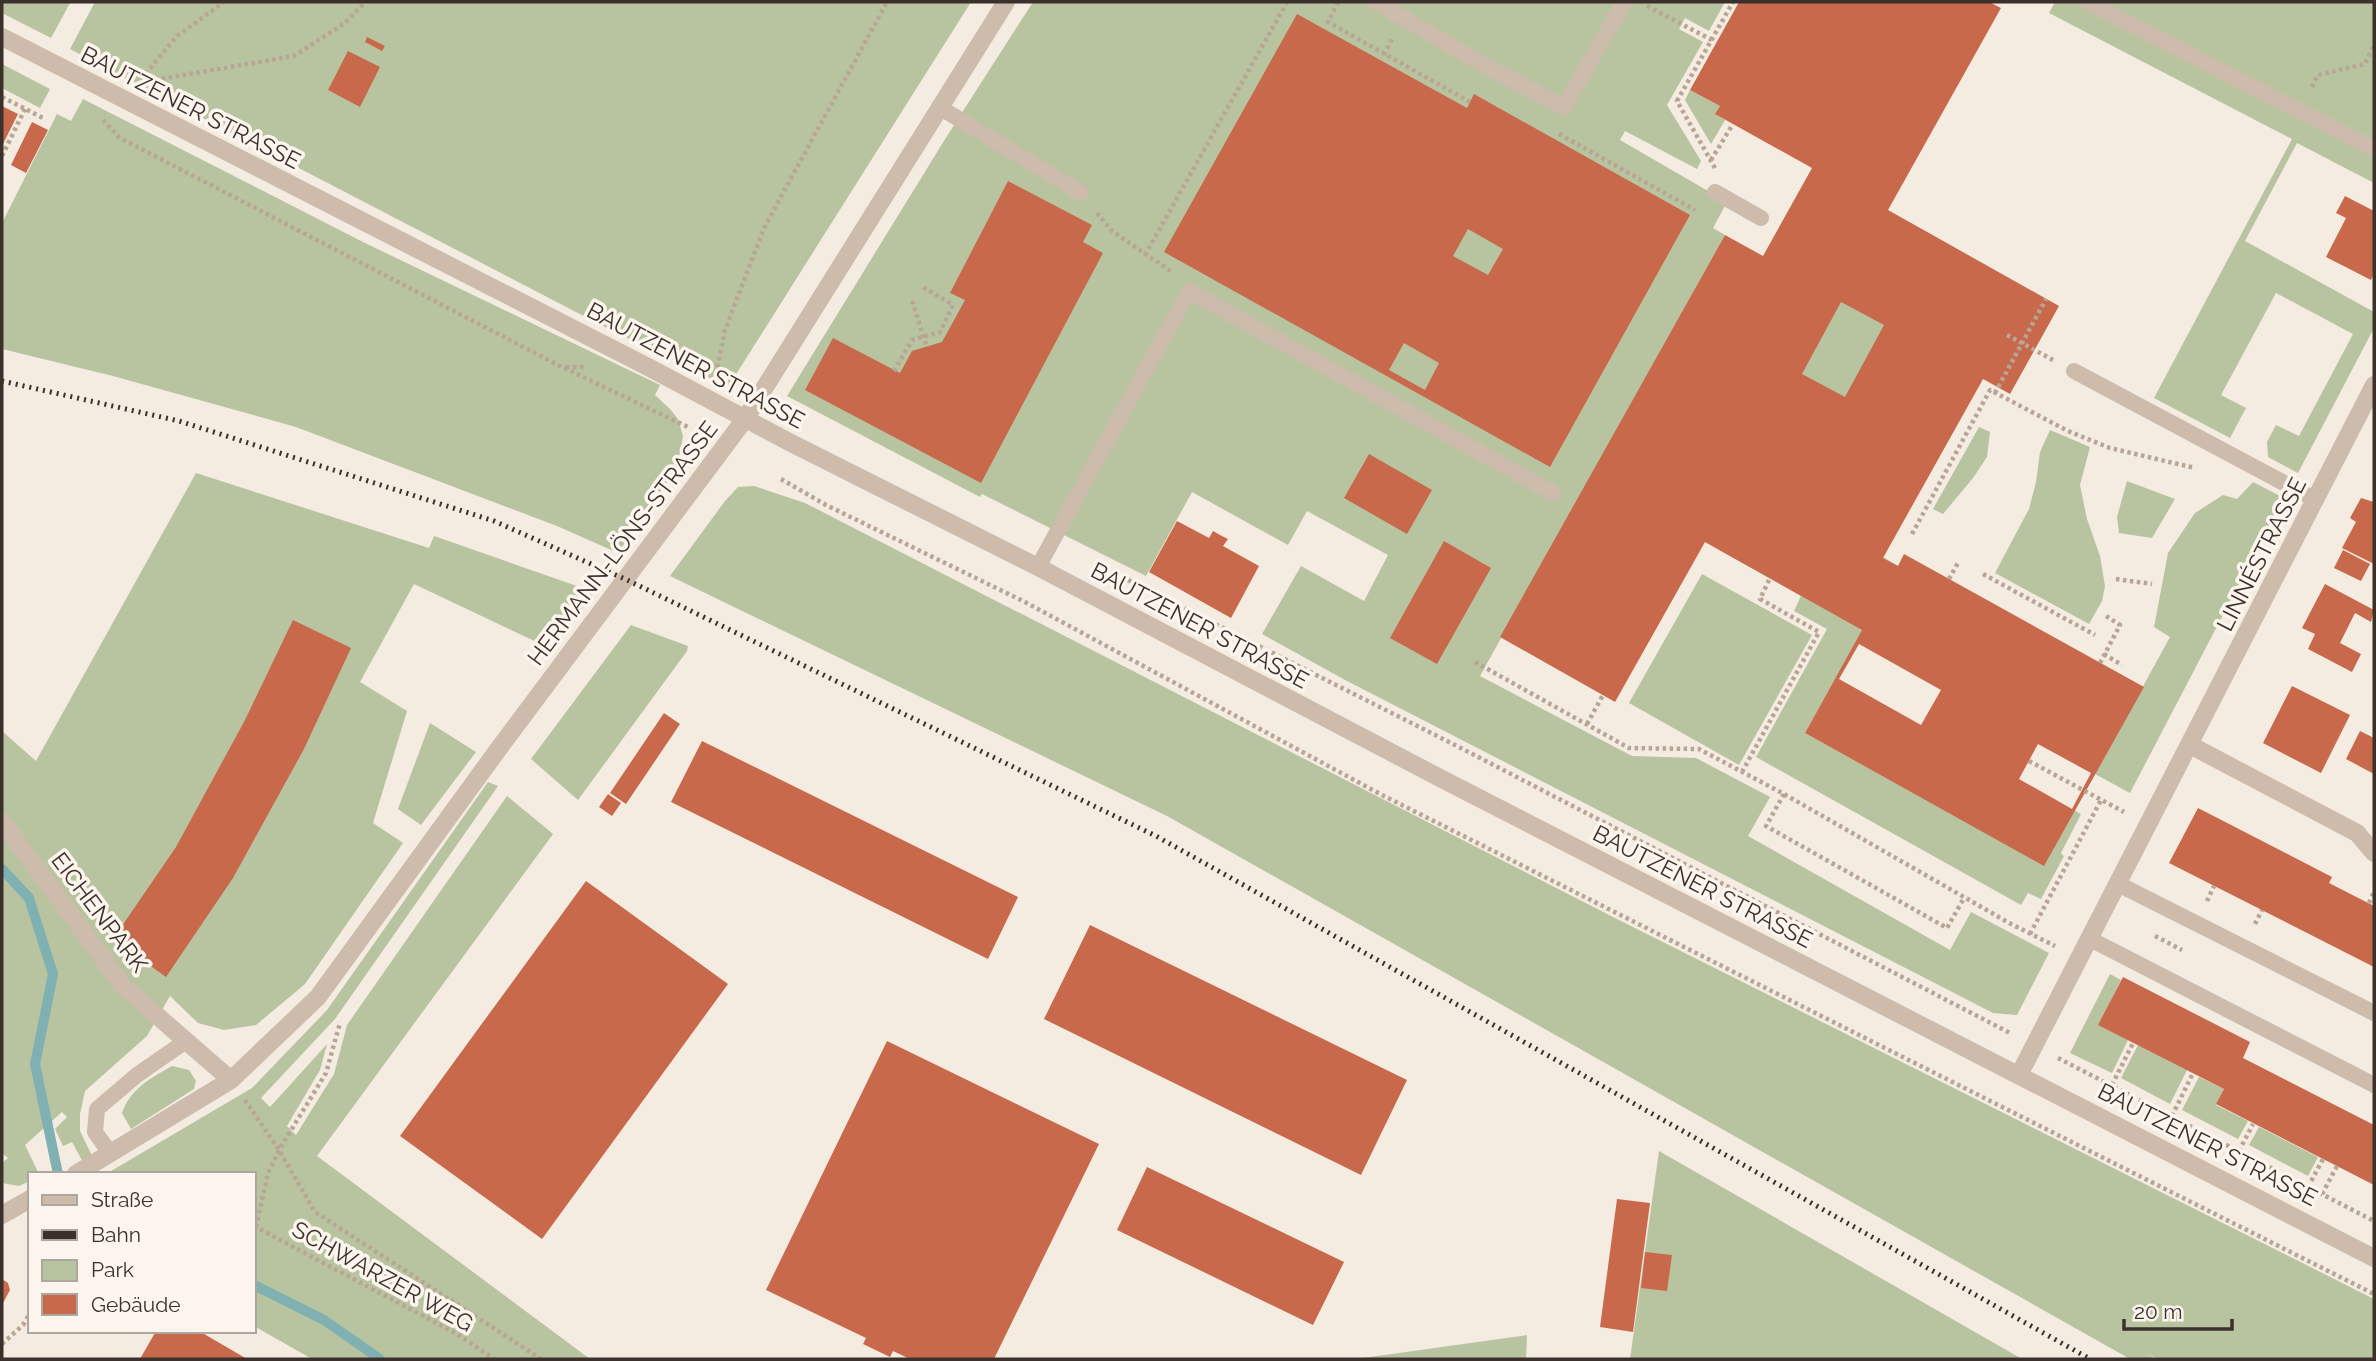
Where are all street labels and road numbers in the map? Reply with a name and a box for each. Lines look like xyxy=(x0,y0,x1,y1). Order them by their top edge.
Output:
street label: BAUTZENER STRASSE xyxy=(77,40,305,174)
street label: BAUTZENER STRASSE xyxy=(583,296,809,434)
street label: HERMANN-LÖNS-STRASSE xyxy=(521,416,723,670)
street label: LINNÉSTRASSE xyxy=(2211,473,2311,635)
street label: BAUTZENER STRASSE xyxy=(1087,556,1313,694)
street label: BAUTZENER STRASSE xyxy=(1589,819,1817,953)
street label: EICHENPARK xyxy=(46,847,154,977)
street label: BAUTZENER STRASSE xyxy=(2094,1077,2322,1211)
street label: SCHWARZER WEG xyxy=(288,1215,478,1337)

